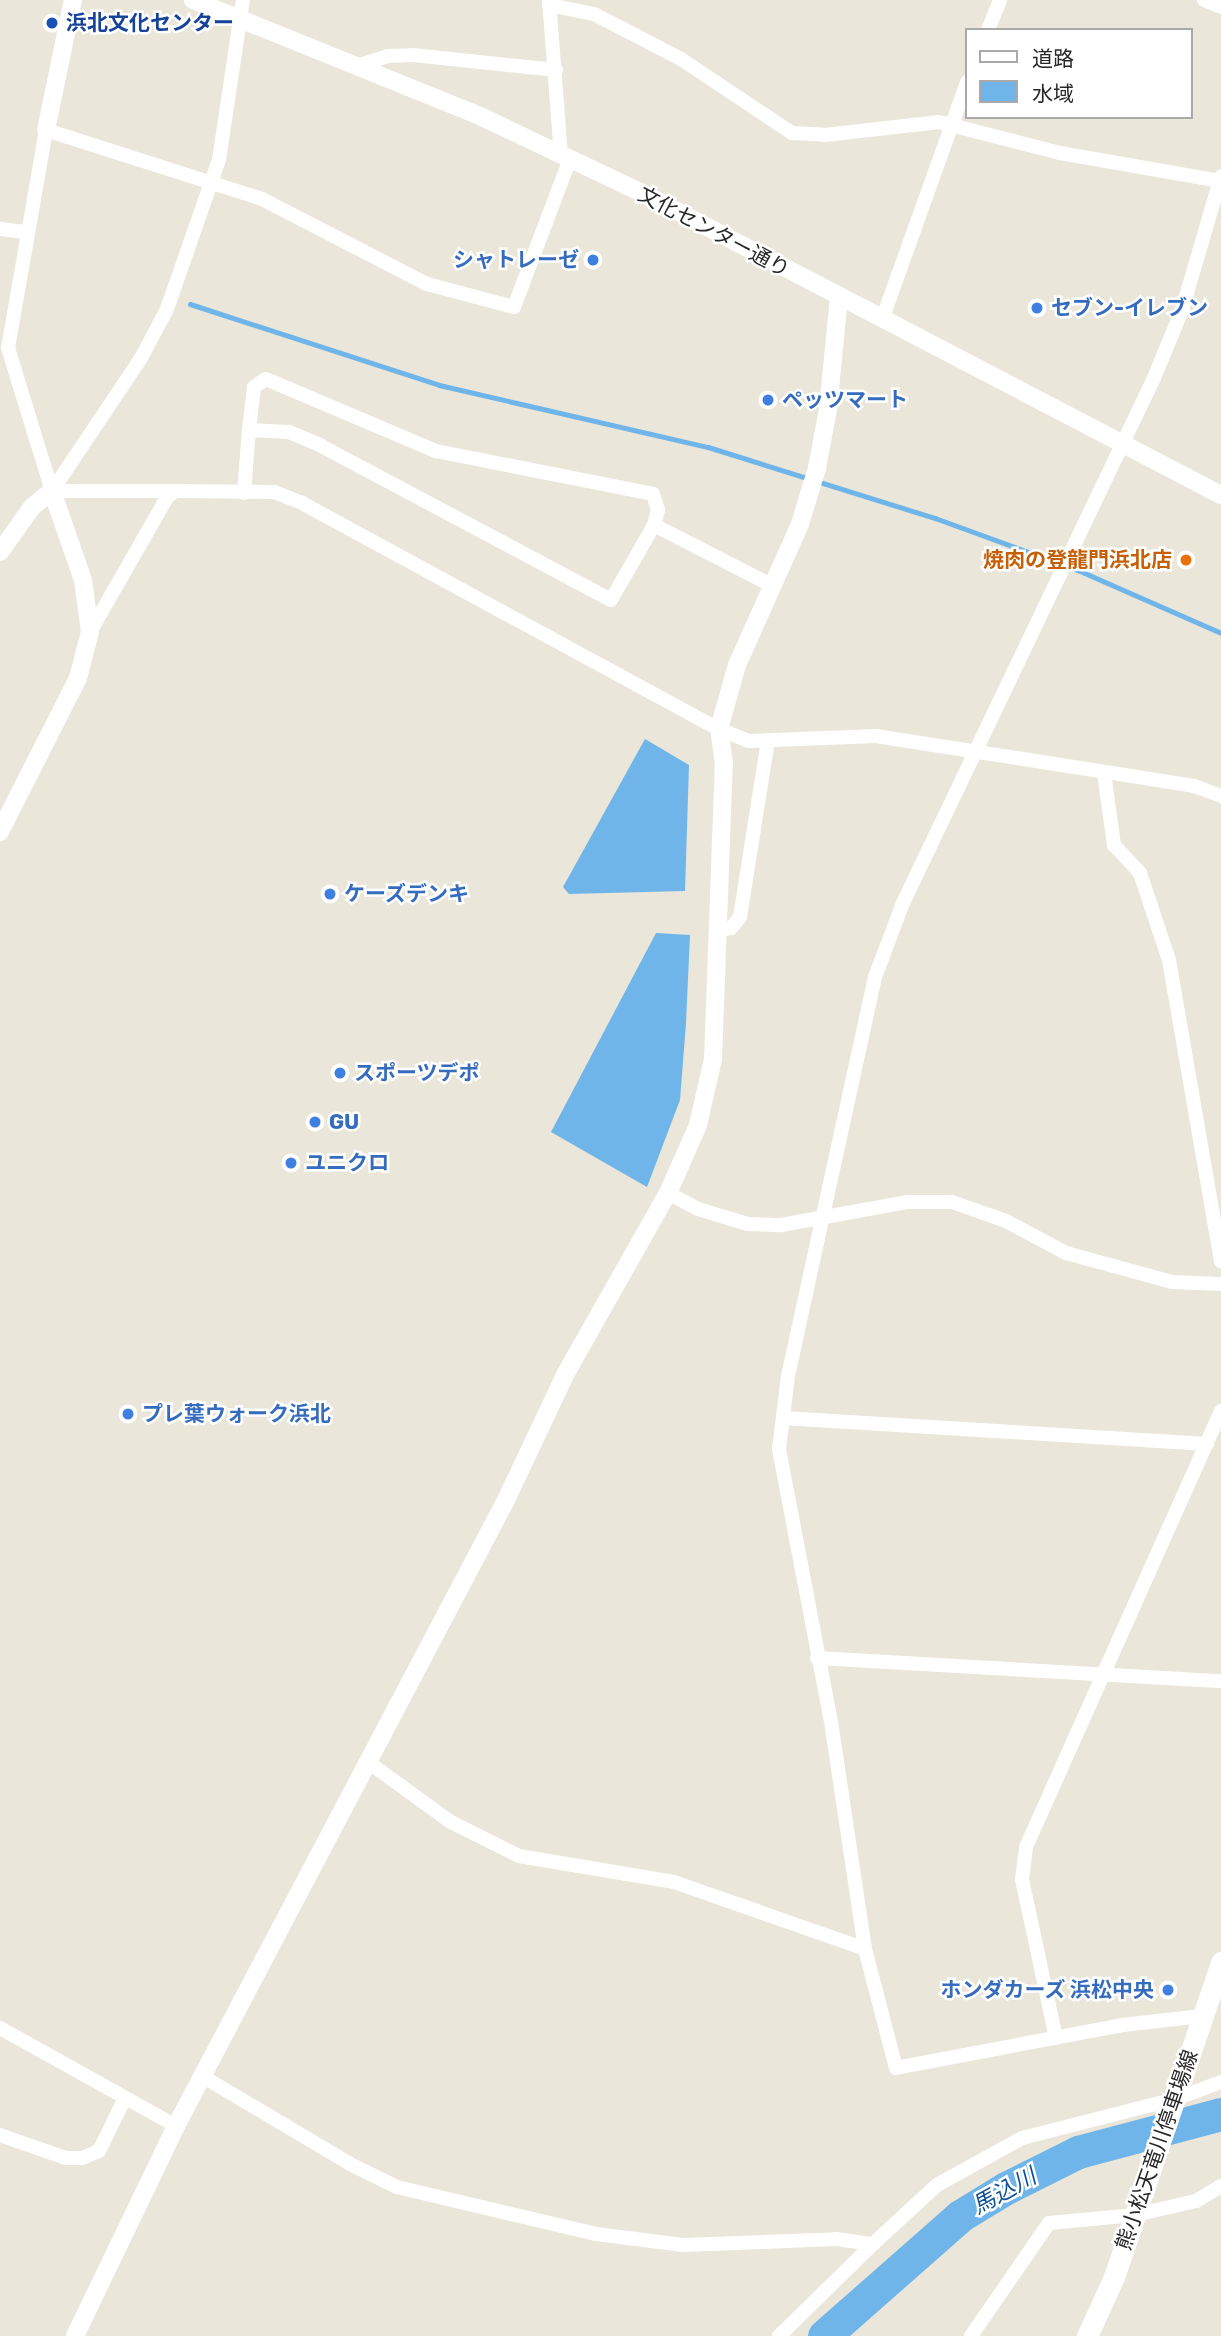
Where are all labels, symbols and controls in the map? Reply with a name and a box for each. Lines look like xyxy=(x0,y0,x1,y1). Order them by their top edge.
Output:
place label: 浜北文化センター xyxy=(66,10,234,36)
marker: 浜北文化センター xyxy=(44,15,60,31)
legend xyxy=(965,28,1193,119)
text: 道路 xyxy=(1032,46,1074,71)
text: 水域 xyxy=(1032,81,1074,106)
street label: 文化センター通り xyxy=(634,181,794,283)
place label: シャトレーゼ xyxy=(453,247,579,273)
marker: シャトレーゼ xyxy=(585,252,601,268)
place label: セブン-イレブン xyxy=(1051,295,1208,321)
marker: セブン-イレブン xyxy=(1029,300,1045,316)
place label: ペッツマート xyxy=(782,387,908,413)
marker: ペッツマート xyxy=(760,392,776,408)
place label: 焼肉の登龍門浜北店 xyxy=(983,547,1172,573)
marker: 焼肉の登龍門浜北店 xyxy=(1178,552,1194,568)
place label: ケーズデンキ xyxy=(344,881,470,907)
marker: ケーズデンキ xyxy=(322,886,338,902)
place label: スポーツデポ xyxy=(354,1060,480,1086)
marker: スポーツデポ xyxy=(332,1065,348,1081)
place label: GU xyxy=(329,1109,359,1135)
marker: GU xyxy=(307,1114,323,1130)
place label: ユニクロ xyxy=(305,1150,389,1176)
marker: ユニクロ xyxy=(283,1155,299,1171)
place label: プレ葉ウォーク浜北 xyxy=(142,1401,331,1427)
marker: プレ葉ウォーク浜北 xyxy=(120,1406,136,1422)
place label: ホンダカーズ 浜松中央 xyxy=(940,1977,1154,2003)
marker: ホンダカーズ 浜松中央 xyxy=(1160,1982,1176,1998)
street label: 熊小松天竜川停車場線 xyxy=(1111,2047,1203,2253)
water label: 馬込川 xyxy=(967,2162,1041,2220)

